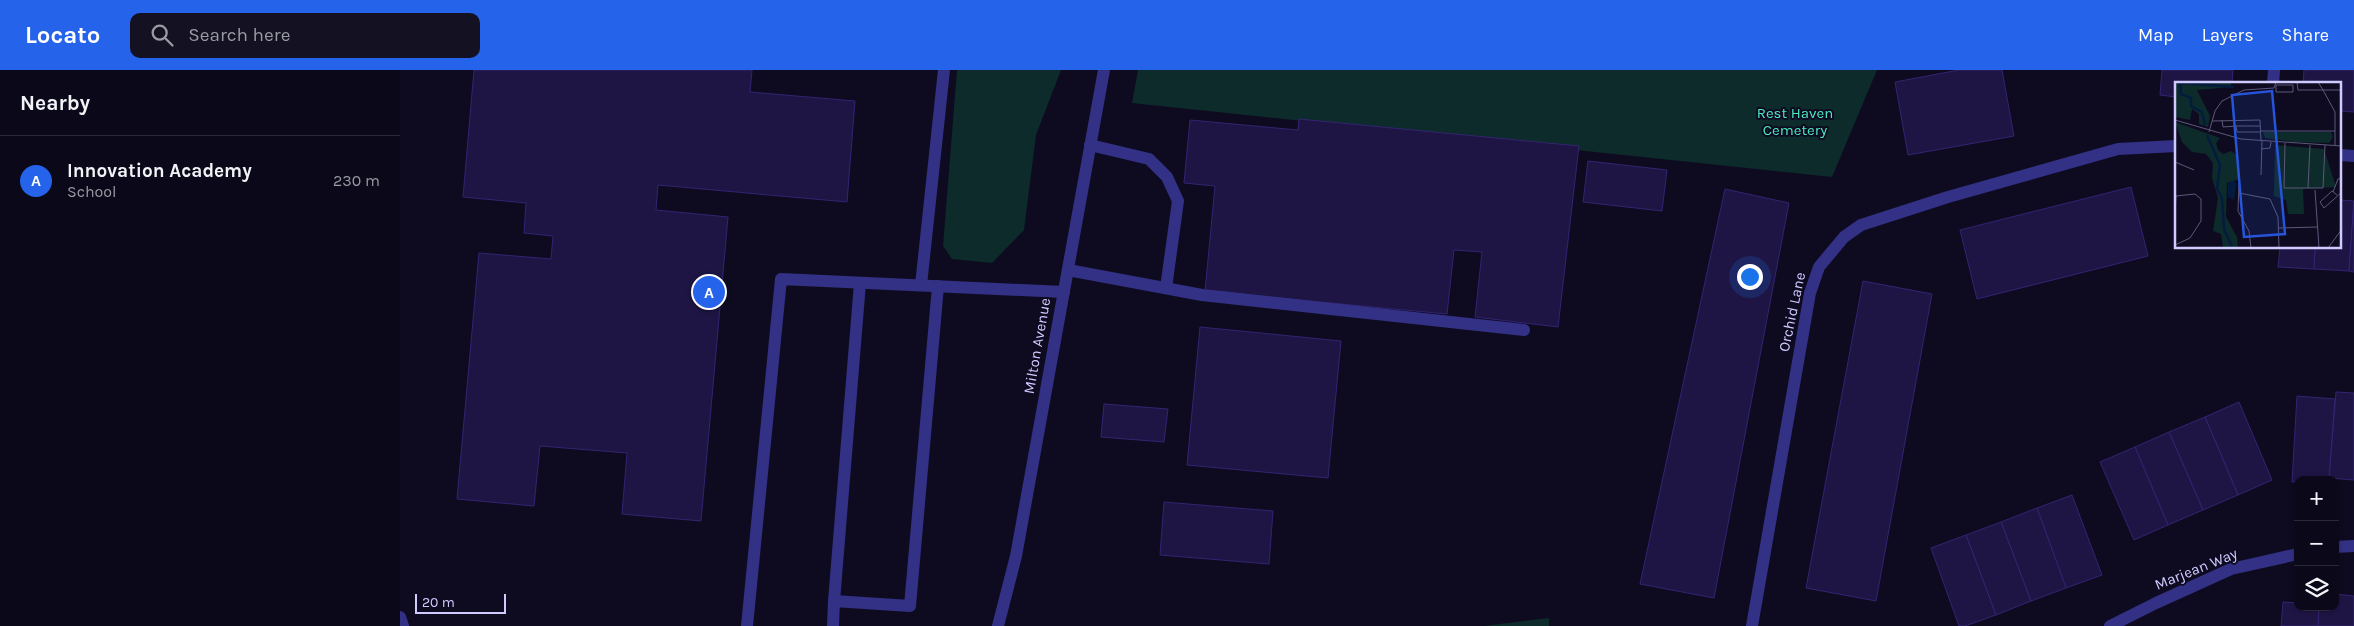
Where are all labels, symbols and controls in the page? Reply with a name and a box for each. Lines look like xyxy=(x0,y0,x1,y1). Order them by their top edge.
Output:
search box xyxy=(130,13,480,58)
text: Locato xyxy=(25,21,100,49)
icon: search xyxy=(148,21,176,49)
text: Search here xyxy=(188,24,290,46)
text: Map xyxy=(2138,24,2174,46)
text: Layers xyxy=(2202,24,2254,46)
text: Share xyxy=(2282,24,2329,46)
inset map xyxy=(2175,82,2342,249)
text: Nearby xyxy=(20,91,90,115)
park label: Rest Haven Cemetery xyxy=(1757,104,1833,139)
text: Innovation Academy xyxy=(67,160,252,182)
text: A xyxy=(31,171,41,190)
text: 230 m xyxy=(333,171,380,190)
text: School xyxy=(67,182,117,201)
your location xyxy=(1737,264,1763,290)
street label: Orchid Lane xyxy=(1775,271,1809,353)
pin: A xyxy=(693,273,725,311)
street label: Milton Avenue xyxy=(1020,297,1054,395)
map controls xyxy=(2294,476,2339,611)
button: + xyxy=(2294,476,2339,521)
button: − xyxy=(2294,521,2339,566)
street label: Marjean Way xyxy=(2152,544,2240,594)
button: layers xyxy=(2294,566,2339,611)
scale bar xyxy=(415,591,506,614)
text: 20 m xyxy=(422,594,455,611)

